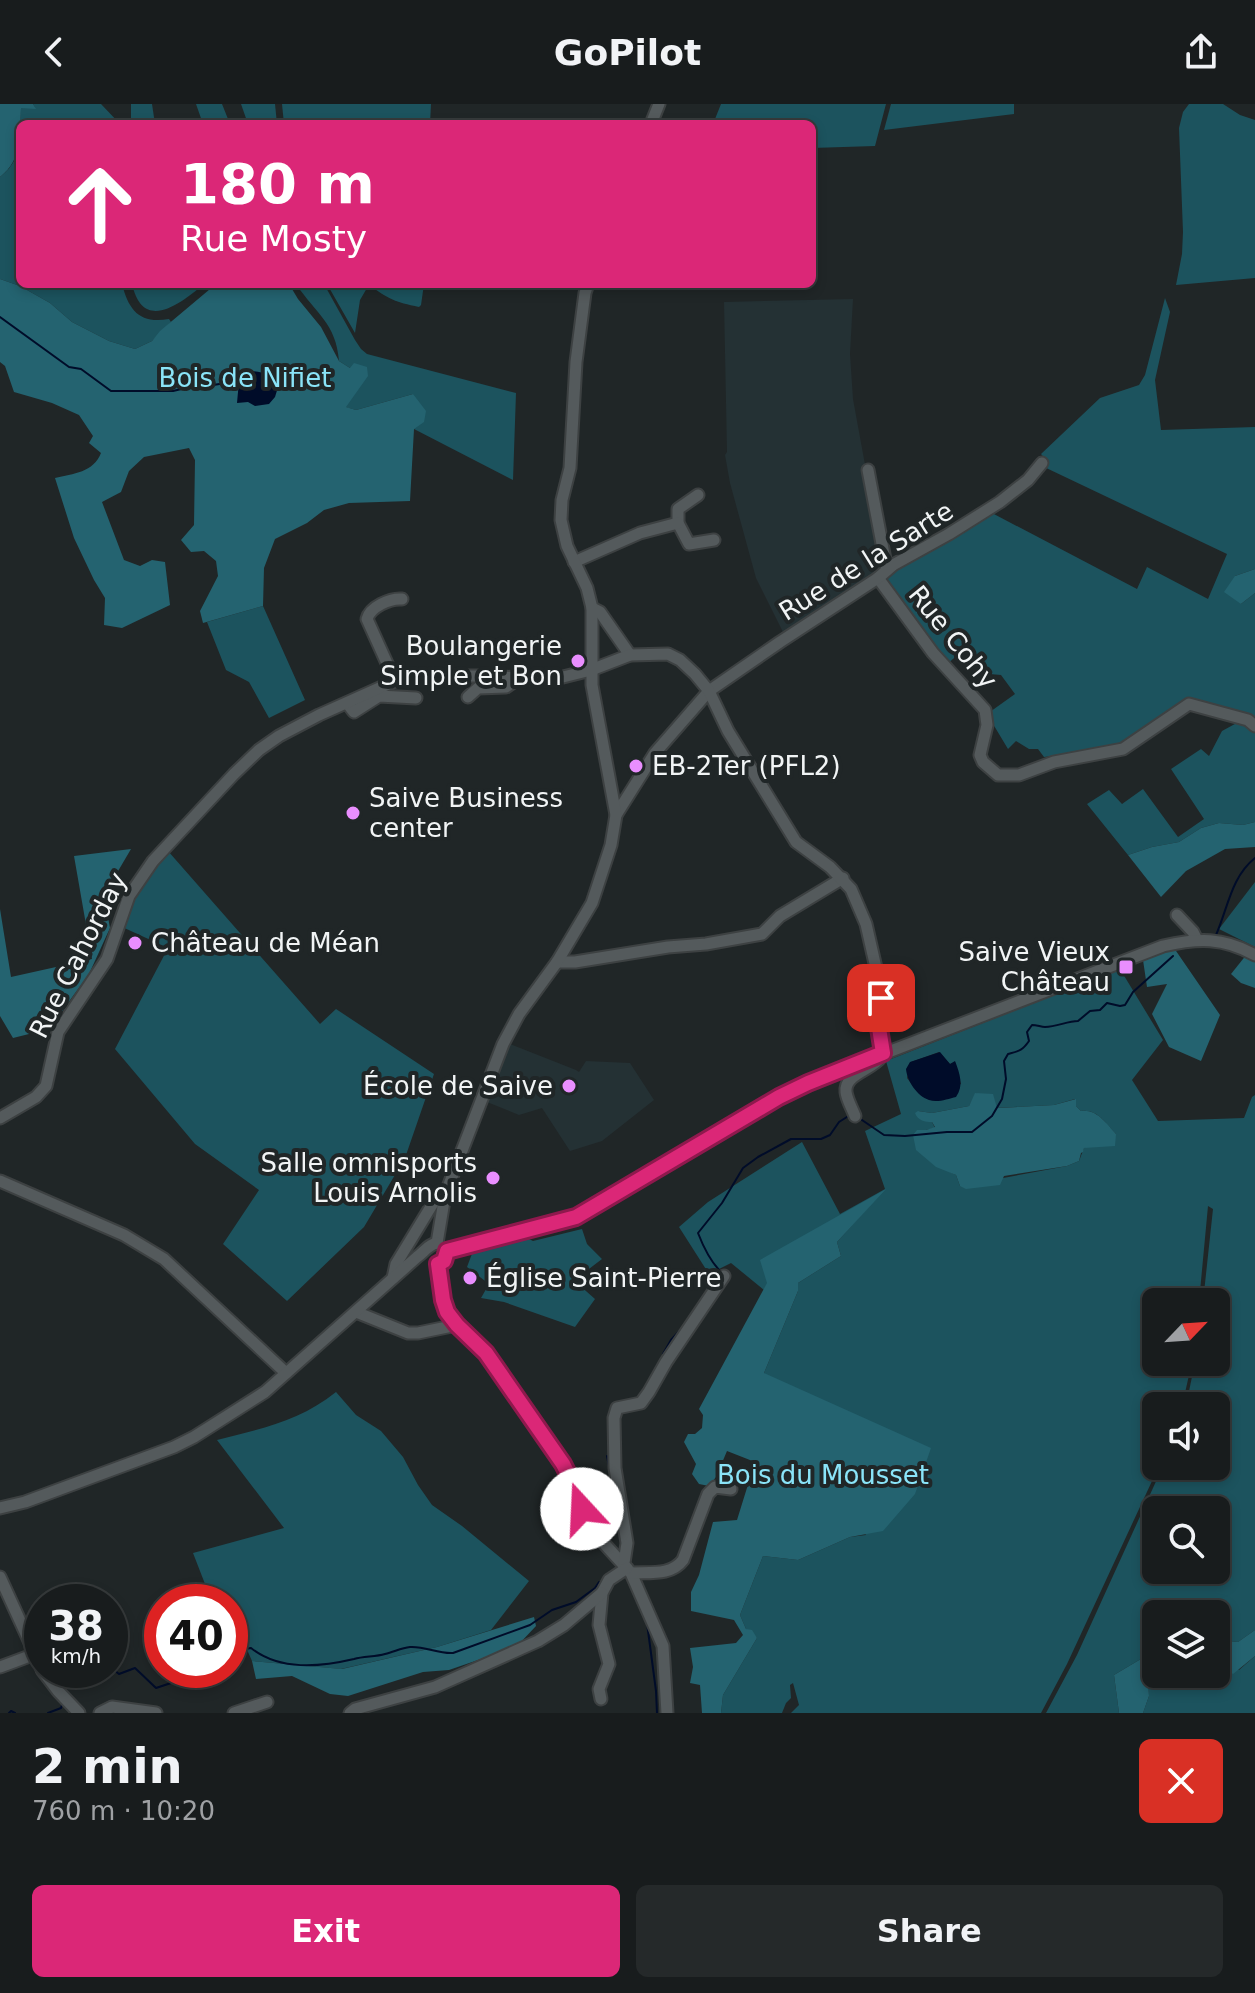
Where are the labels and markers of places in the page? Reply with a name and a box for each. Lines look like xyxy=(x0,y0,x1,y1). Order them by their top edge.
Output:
place label: Boulangerie Simple et Bon xyxy=(380,631,562,691)
marker: Boulangerie Simple et Bon xyxy=(569,652,587,670)
place label: EB-2Ter (PFL2) xyxy=(652,751,841,781)
marker: EB-2Ter (PFL2) xyxy=(627,757,645,775)
place label: Saive Business center xyxy=(369,783,563,843)
marker: Saive Business center xyxy=(344,804,362,822)
place label: Château de Méan xyxy=(151,928,380,958)
marker: Château de Méan xyxy=(126,934,144,952)
place label: Saive Vieux Château xyxy=(958,937,1110,997)
marker: Saive Vieux Château xyxy=(1117,958,1135,976)
pin xyxy=(847,964,915,1032)
place label: École de Saive xyxy=(363,1070,553,1101)
marker: École de Saive xyxy=(560,1077,578,1095)
place label: Salle omnisports Louis Arnolis xyxy=(261,1148,477,1208)
marker: Salle omnisports Louis Arnolis xyxy=(484,1169,502,1187)
place label: Église Saint-Pierre xyxy=(486,1262,722,1293)
marker: Église Saint-Pierre xyxy=(461,1269,479,1287)

